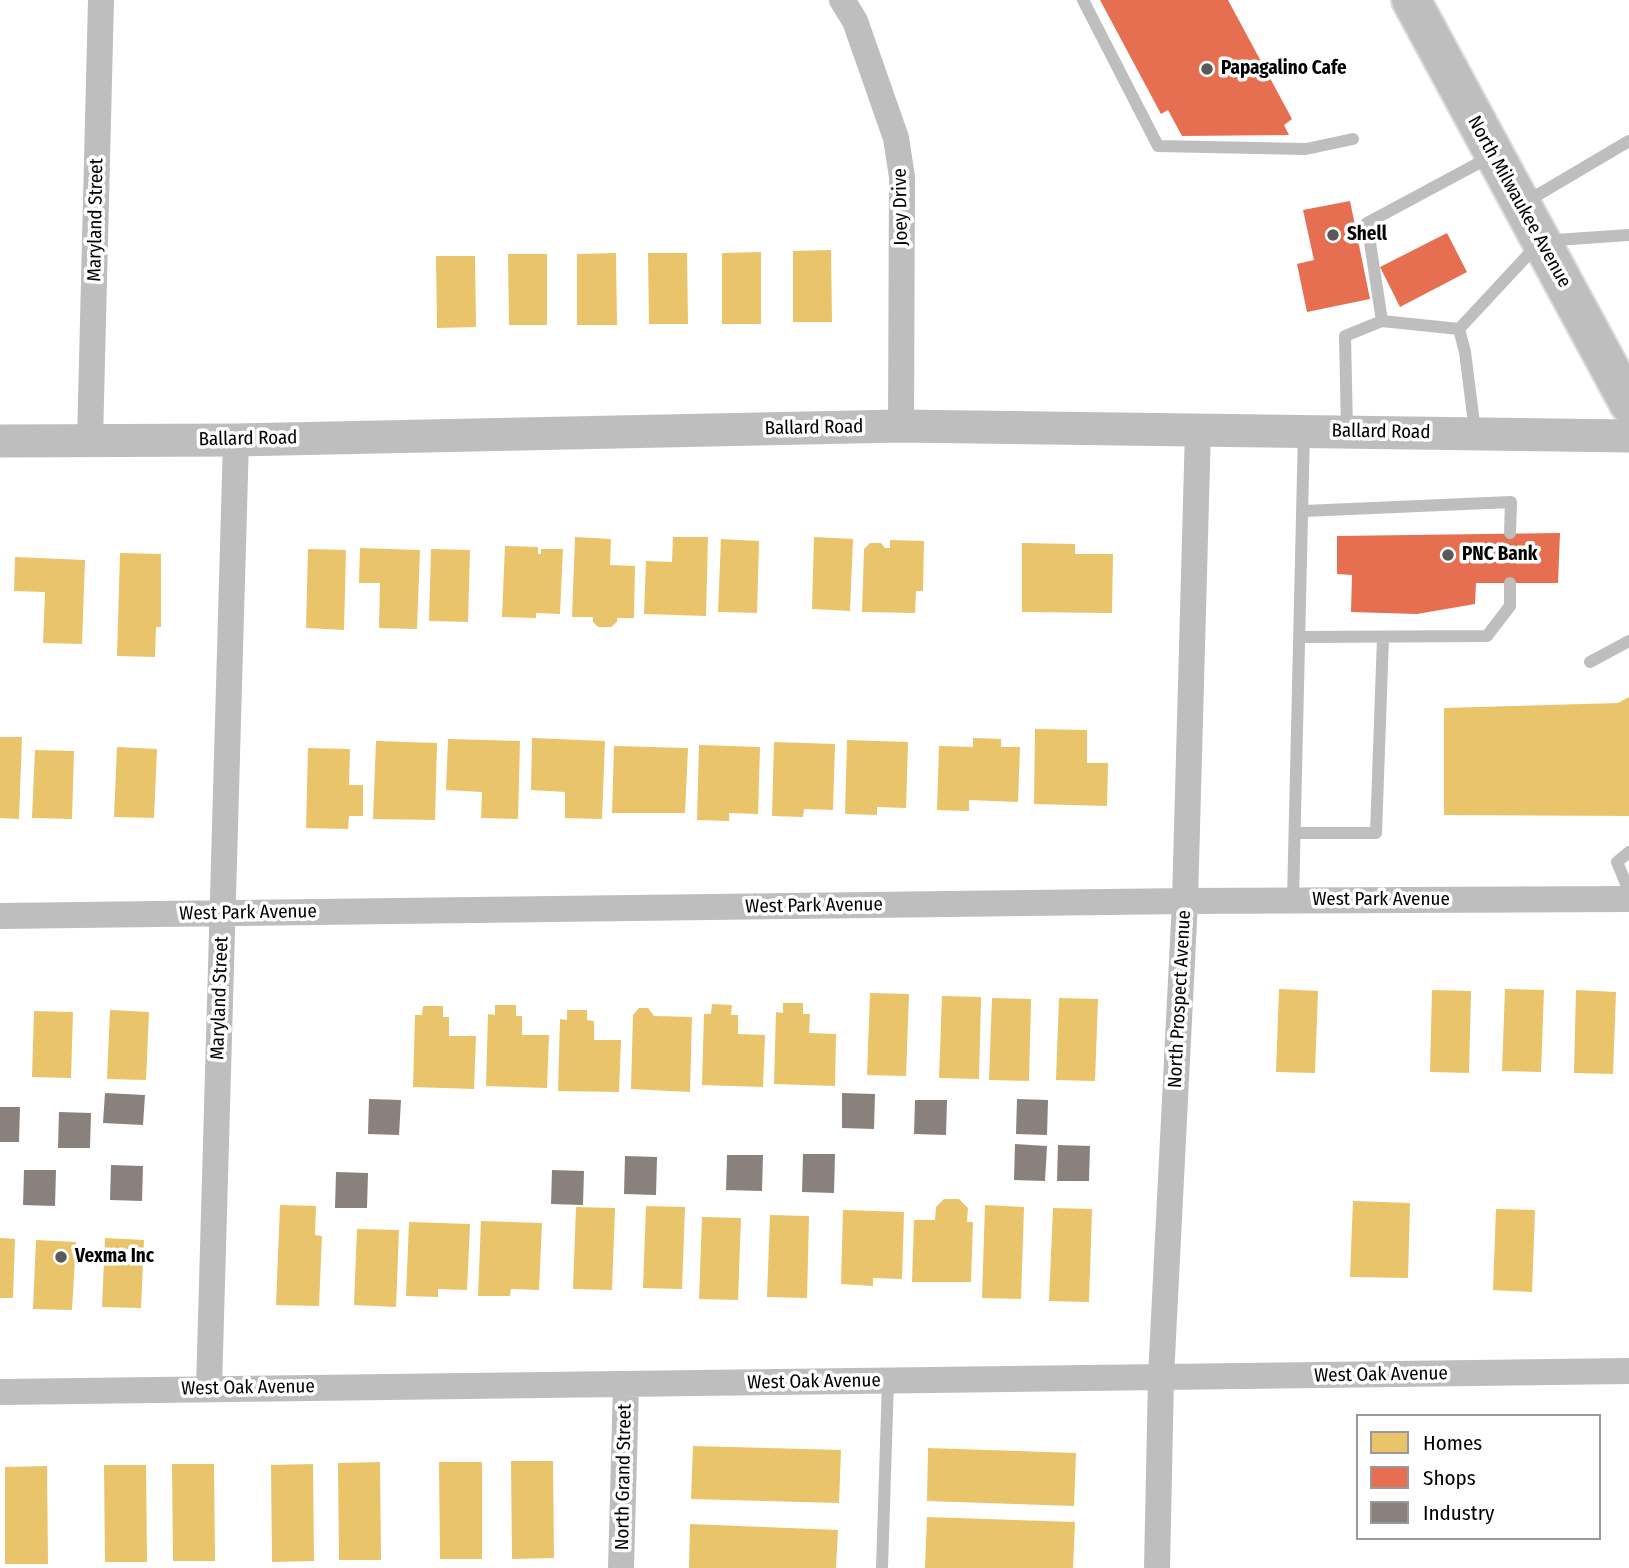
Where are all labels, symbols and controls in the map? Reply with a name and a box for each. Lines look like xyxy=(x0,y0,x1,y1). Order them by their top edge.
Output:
place label: Papagalino Cafe xyxy=(1221,58,1347,80)
marker: Papagalino Cafe xyxy=(1199,61,1215,77)
street label: North Milwaukee Avenue xyxy=(1462,112,1576,292)
street label: Maryland Street xyxy=(84,158,108,282)
street label: Joey Drive xyxy=(889,168,913,246)
place label: Shell xyxy=(1347,224,1387,246)
marker: Shell xyxy=(1325,227,1341,243)
street label: Ballard Road xyxy=(764,416,864,440)
street label: Ballard Road xyxy=(1331,420,1431,444)
street label: Ballard Road xyxy=(198,427,298,451)
place label: PNC Bank xyxy=(1462,544,1537,566)
marker: PNC Bank xyxy=(1440,547,1456,563)
street label: West Park Avenue xyxy=(1312,889,1450,911)
street label: West Park Avenue xyxy=(745,893,883,919)
street label: West Park Avenue xyxy=(179,900,317,926)
street label: North Prospect Avenue xyxy=(1164,910,1196,1088)
street label: Maryland Street xyxy=(206,936,234,1060)
place label: Vexma Inc xyxy=(75,1246,154,1268)
marker: Vexma Inc xyxy=(53,1249,69,1265)
street label: West Oak Avenue xyxy=(1314,1362,1448,1388)
street label: West Oak Avenue xyxy=(747,1369,881,1395)
street label: West Oak Avenue xyxy=(181,1375,315,1401)
street label: North Grand Street xyxy=(611,1404,637,1550)
legend xyxy=(1356,1414,1601,1540)
text: Homes xyxy=(1423,1430,1482,1456)
text: Shops xyxy=(1423,1465,1476,1491)
text: Industry xyxy=(1423,1500,1494,1526)

